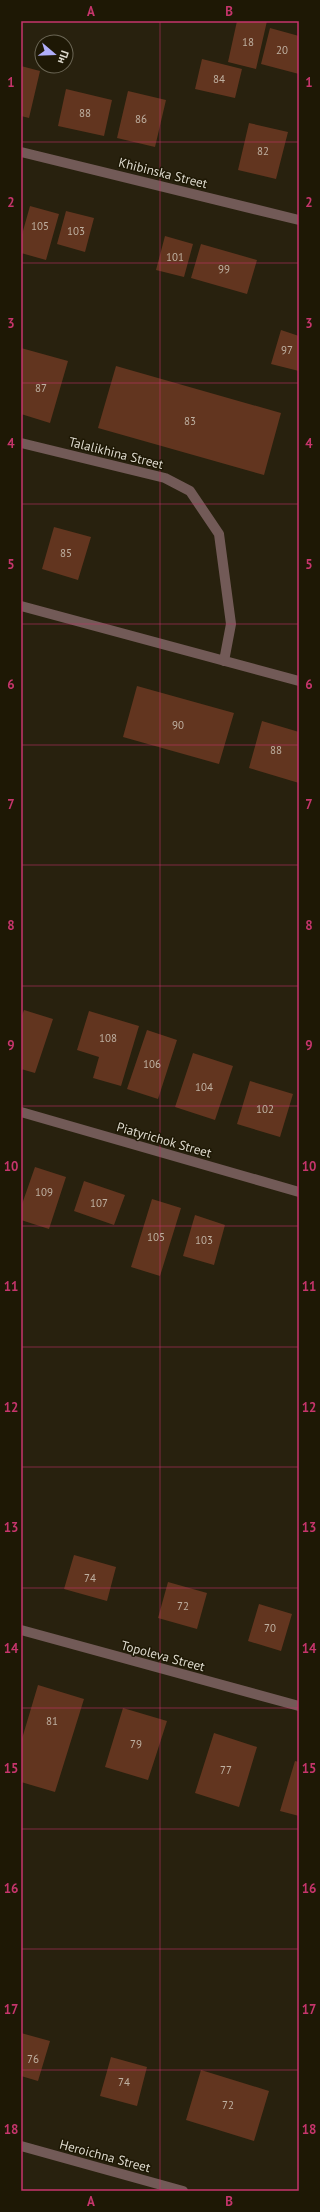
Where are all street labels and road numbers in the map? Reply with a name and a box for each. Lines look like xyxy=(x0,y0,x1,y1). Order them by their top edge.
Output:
street label: Khibinska Street xyxy=(117,154,210,192)
street label: Talalikhina Street xyxy=(67,433,166,473)
street label: Piatyrichok Street xyxy=(115,1118,214,1162)
street label: Topoleva Street xyxy=(119,1637,207,1675)
street label: Heroichna Street xyxy=(58,2136,153,2176)

